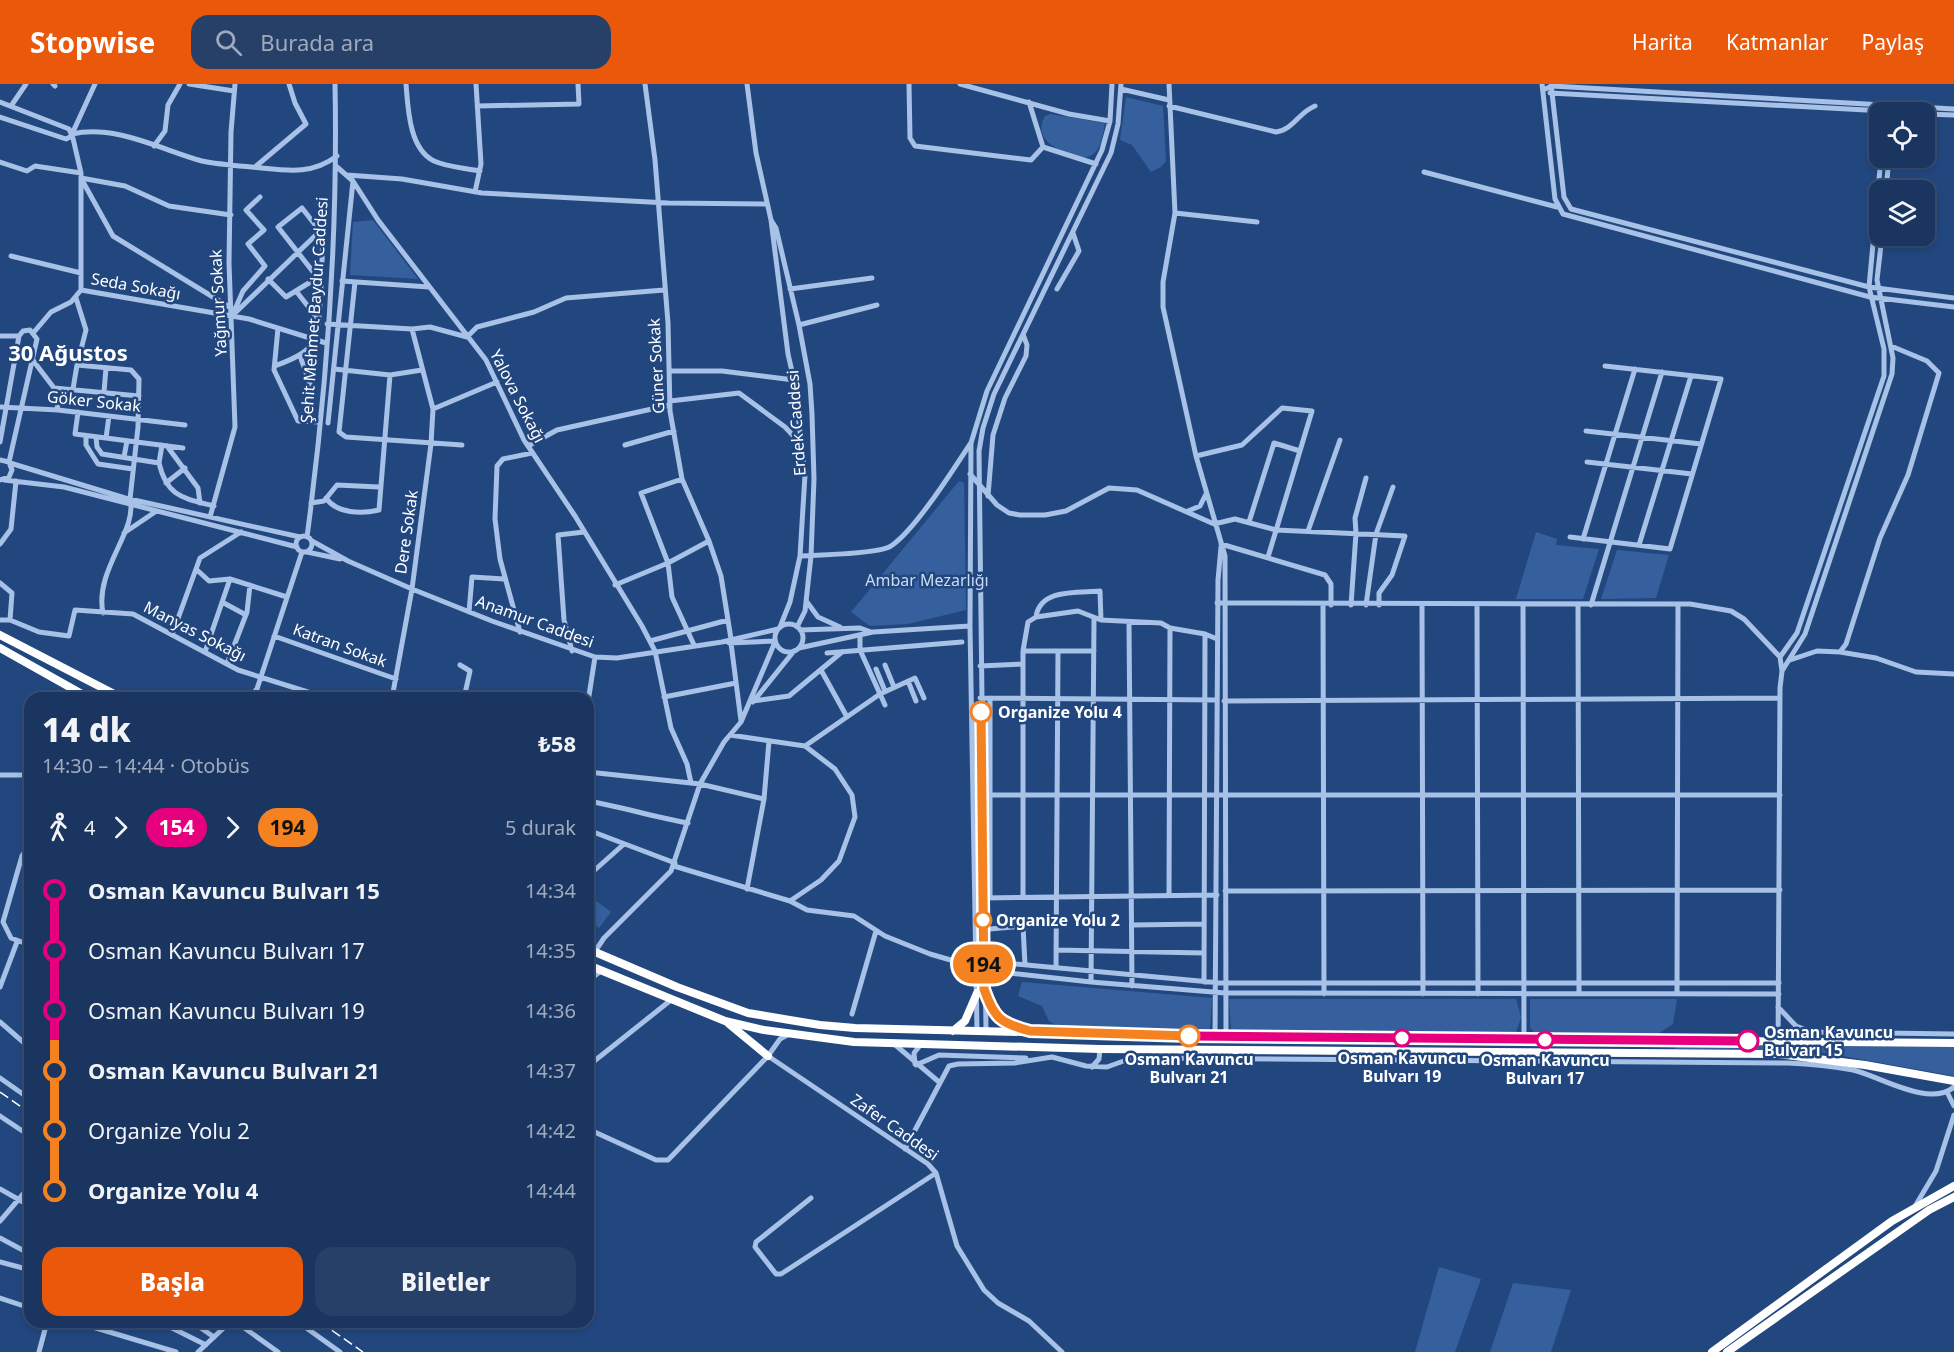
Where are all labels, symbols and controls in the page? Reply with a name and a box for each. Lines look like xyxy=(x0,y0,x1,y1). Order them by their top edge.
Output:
search box xyxy=(191,15,611,69)
text: Stopwise xyxy=(30,23,155,61)
icon: search xyxy=(212,26,245,59)
text: Burada ara xyxy=(260,27,374,57)
text: Harita xyxy=(1632,28,1693,56)
text: Katmanlar xyxy=(1726,28,1829,56)
text: Paylaş xyxy=(1862,28,1924,56)
map controls xyxy=(1869,102,1935,246)
button: locate xyxy=(1869,102,1935,168)
button: layers xyxy=(1869,180,1935,246)
street label: Şehit Mehmet Baydur Caddesi xyxy=(295,196,333,424)
street label: Yağmur Sokak xyxy=(204,248,232,357)
street label: Seda Sokağı xyxy=(89,267,183,305)
street label: Güner Sokak xyxy=(642,317,669,414)
district label: 30 Ağustos xyxy=(8,337,128,367)
street label: Yalova Sokağı xyxy=(485,346,551,446)
street label: Erdek Caddesi xyxy=(781,369,811,477)
street label: Göker Sokak xyxy=(46,385,142,417)
street label: Dere Sokak xyxy=(389,488,423,575)
park label: Ambar Mezarlığı xyxy=(865,569,989,591)
street label: Anamur Caddesi xyxy=(473,589,597,653)
street label: Manyas Sokağı xyxy=(140,596,250,666)
street label: Katran Sokak xyxy=(290,618,390,672)
marker: Organize Yolu 4 xyxy=(970,701,992,723)
place label: Organize Yolu 4 xyxy=(998,701,1122,723)
text: 14 dk xyxy=(42,707,131,752)
text: ₺58 xyxy=(538,728,576,758)
text: 14:30 – 14:44 · Otobüs xyxy=(42,752,250,779)
icon: walk xyxy=(42,811,75,844)
icon: forward xyxy=(104,811,137,844)
icon: forward xyxy=(216,811,249,844)
text: 154 xyxy=(158,813,195,841)
text: 194 xyxy=(270,813,306,841)
text: 4 xyxy=(84,814,95,841)
text: 5 durak xyxy=(505,814,576,841)
text: Osman Kavuncu Bulvarı 15 xyxy=(88,875,380,905)
text: 14:34 xyxy=(525,877,576,904)
place label: Organize Yolu 2 xyxy=(996,909,1120,931)
marker: Organize Yolu 2 xyxy=(974,911,992,929)
text: Osman Kavuncu Bulvarı 17 xyxy=(88,935,365,965)
text: 14:35 xyxy=(525,937,576,964)
line badge: 194 xyxy=(948,944,1018,984)
text: 194 xyxy=(965,950,1001,978)
text: Osman Kavuncu Bulvarı 19 xyxy=(88,995,365,1025)
text: 14:36 xyxy=(525,997,576,1024)
place label: Osman Kavuncu Bulvarı 15 xyxy=(1764,1021,1893,1061)
marker: Osman Kavuncu Bulvarı 21 xyxy=(1178,1025,1200,1047)
marker: Osman Kavuncu Bulvarı 19 xyxy=(1393,1029,1411,1047)
marker: Osman Kavuncu Bulvarı 15 xyxy=(1737,1030,1759,1052)
marker: Osman Kavuncu Bulvarı 17 xyxy=(1536,1031,1554,1049)
place label: Osman Kavuncu Bulvarı 19 xyxy=(1337,1047,1467,1087)
place label: Osman Kavuncu Bulvarı 21 xyxy=(1124,1048,1254,1088)
place label: Osman Kavuncu Bulvarı 17 xyxy=(1480,1049,1610,1089)
text: Osman Kavuncu Bulvarı 21 xyxy=(88,1055,380,1085)
text: 14:37 xyxy=(525,1057,576,1084)
street label: Zafer Caddesi xyxy=(846,1088,944,1166)
text: Organize Yolu 2 xyxy=(88,1115,250,1145)
text: 14:42 xyxy=(525,1117,576,1144)
text: Organize Yolu 4 xyxy=(88,1175,258,1205)
text: 14:44 xyxy=(525,1177,576,1204)
button: Başla xyxy=(42,1247,303,1316)
button: Biletler xyxy=(315,1247,576,1316)

